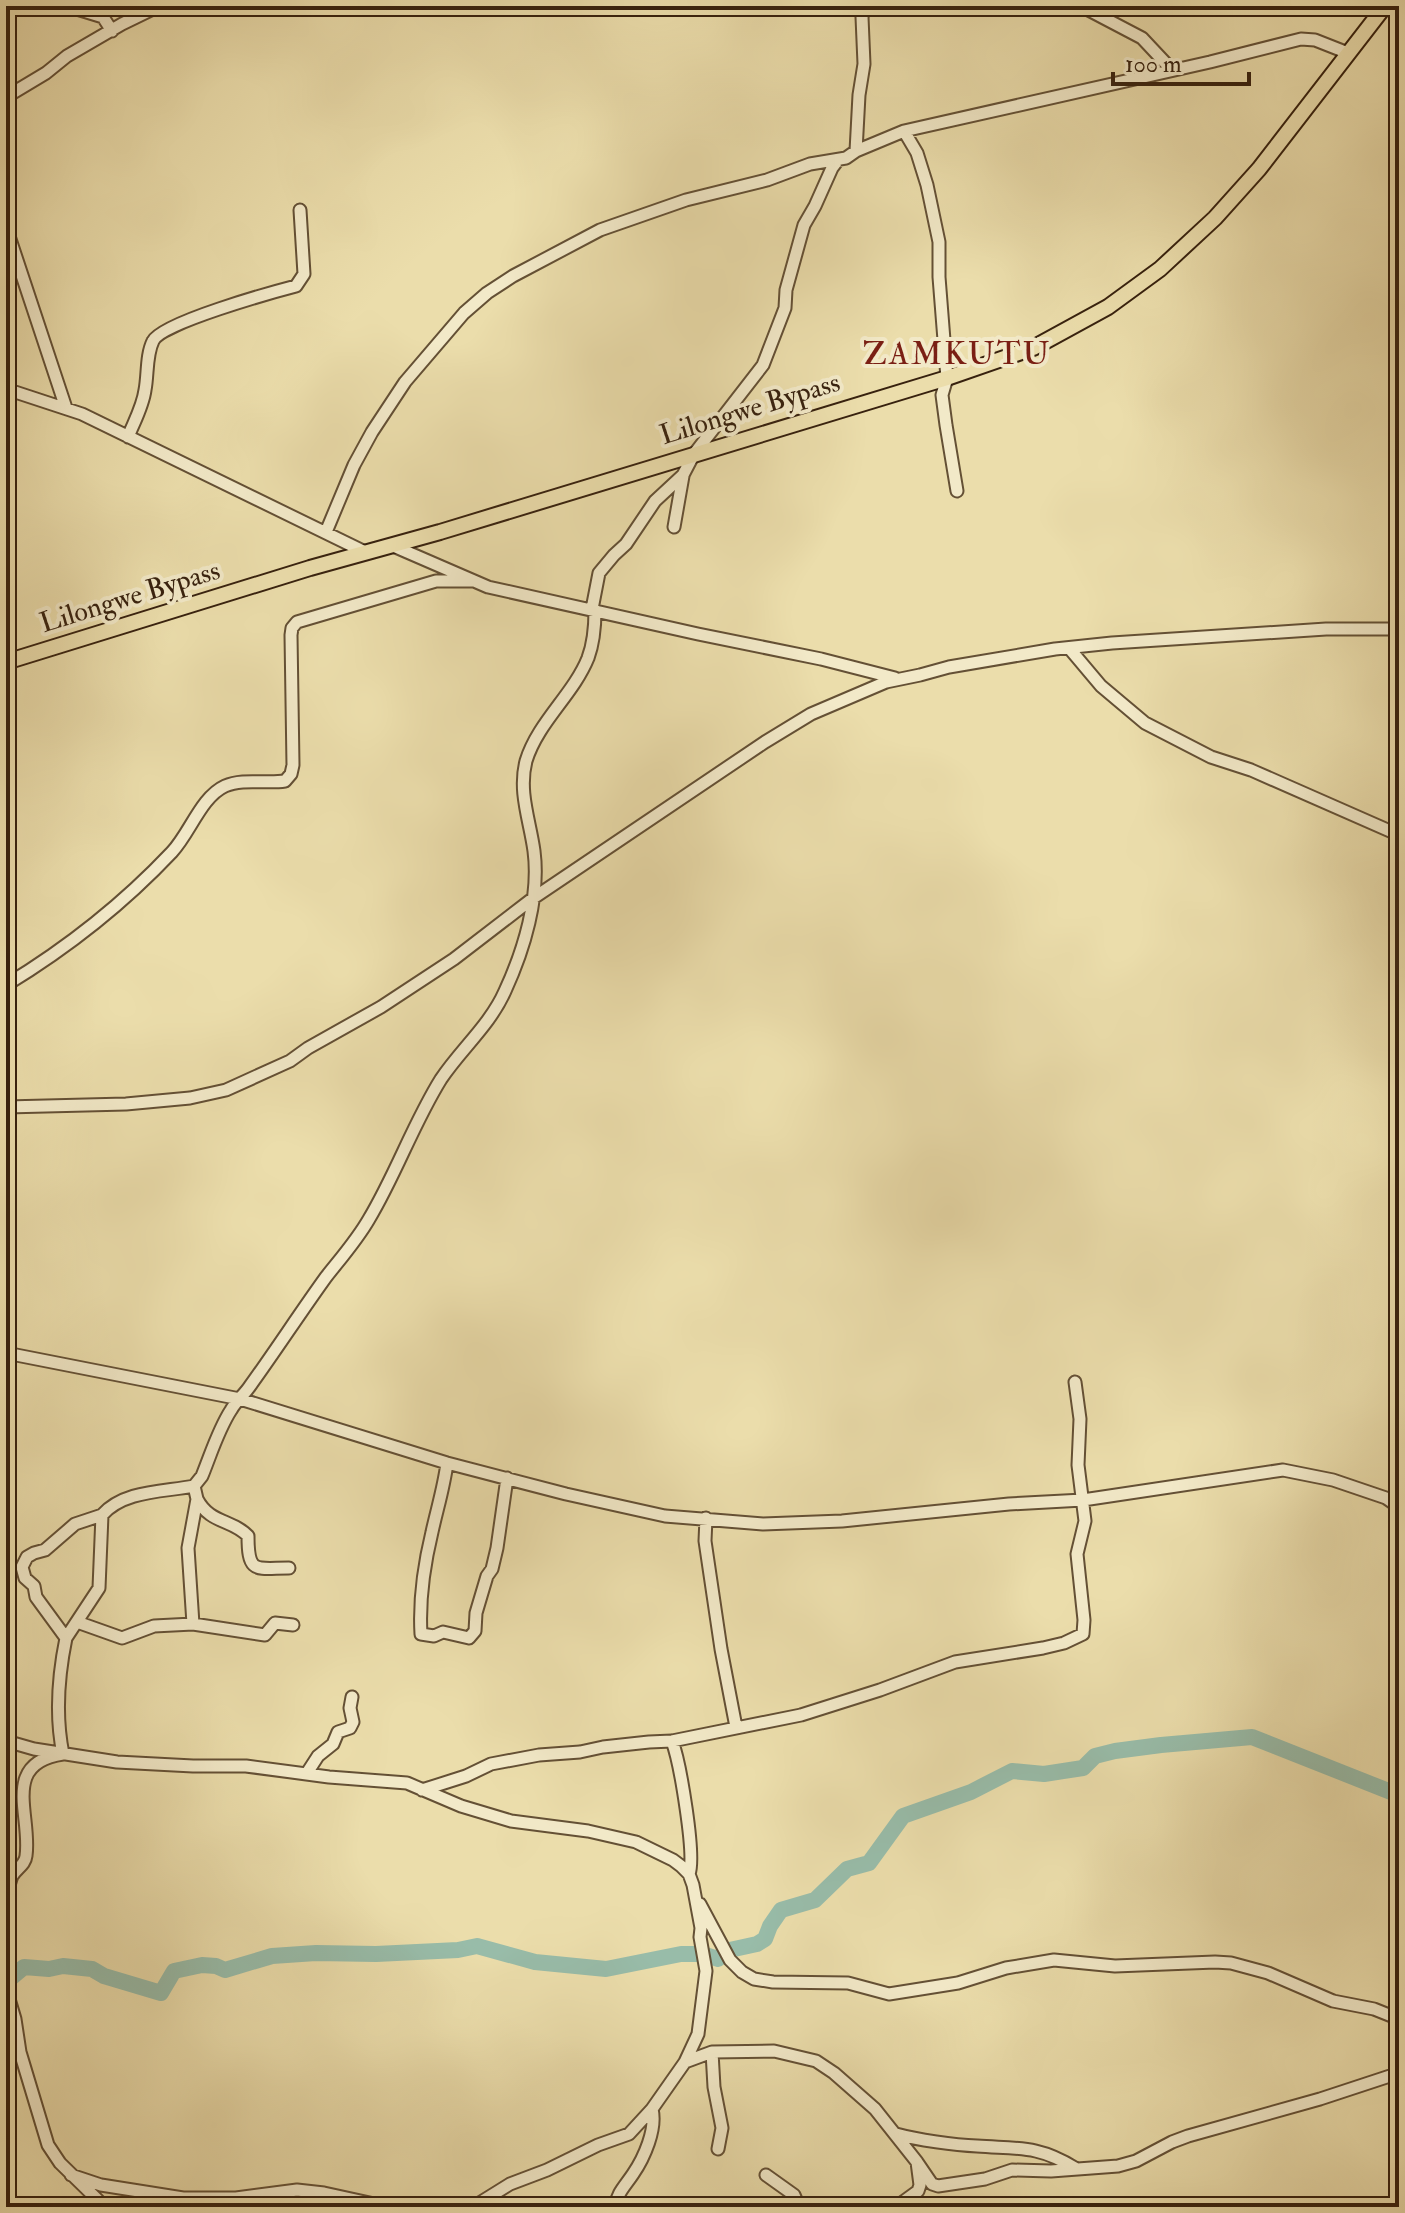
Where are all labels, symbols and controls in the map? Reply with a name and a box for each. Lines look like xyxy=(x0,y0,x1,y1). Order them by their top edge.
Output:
scale bar xyxy=(1113,36,1249,86)
text: 100 m xyxy=(1125,49,1182,80)
district label: ZAMKUTU xyxy=(863,334,1051,374)
street label: Lilongwe Bypass xyxy=(656,365,844,453)
street label: Lilongwe Bypass xyxy=(36,553,224,641)

